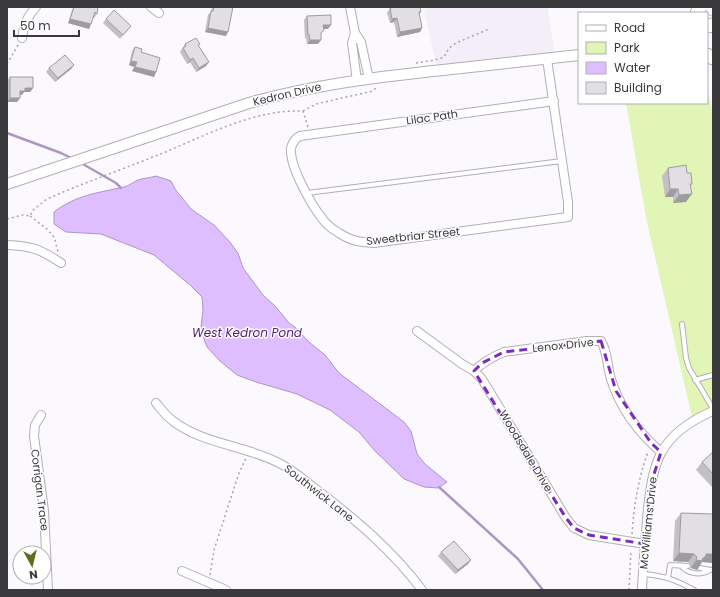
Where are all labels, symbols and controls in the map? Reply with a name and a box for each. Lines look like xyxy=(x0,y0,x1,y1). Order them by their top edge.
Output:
scale bar xyxy=(14,12,79,38)
legend xyxy=(578,12,708,104)
text: 50 m xyxy=(20,17,51,34)
text: Road xyxy=(614,19,645,36)
text: Park xyxy=(614,39,641,56)
text: Water xyxy=(614,59,651,76)
street label: Kedron Drive xyxy=(251,78,323,110)
text: Building xyxy=(614,79,662,96)
street label: Lilac Path xyxy=(405,105,459,129)
street label: Sweetbriar Street xyxy=(365,223,461,249)
water label: West Kedron Pond xyxy=(192,324,303,341)
street label: Lenox Drive xyxy=(532,334,595,356)
street label: Woodsdale Drive xyxy=(495,407,557,495)
street label: Corrigan Trace xyxy=(27,448,53,532)
street label: Southwick Lane xyxy=(281,461,357,525)
street label: McWilliams Drive xyxy=(635,476,661,570)
north arrow xyxy=(12,545,52,585)
text: N xyxy=(28,566,39,583)

